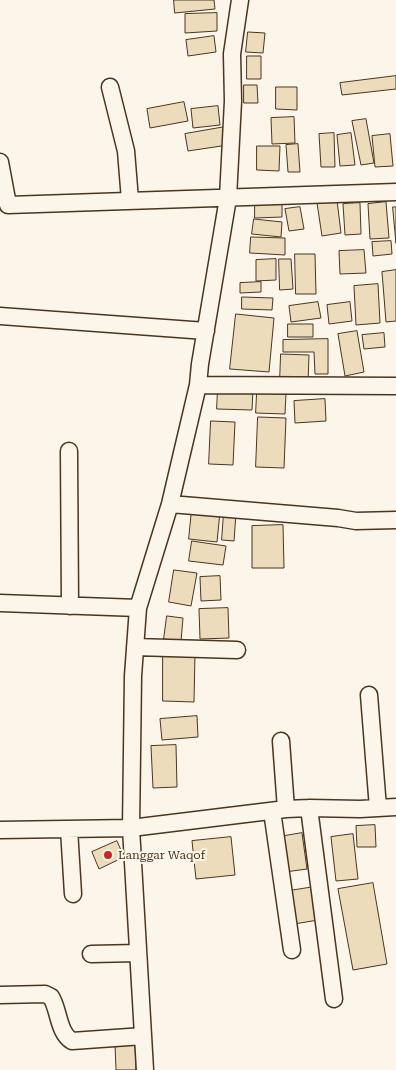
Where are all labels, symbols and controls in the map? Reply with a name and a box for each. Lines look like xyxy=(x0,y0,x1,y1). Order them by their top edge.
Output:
place label: Langgar Waqof xyxy=(118,848,205,862)
marker: Langgar Waqof xyxy=(102,849,114,861)

